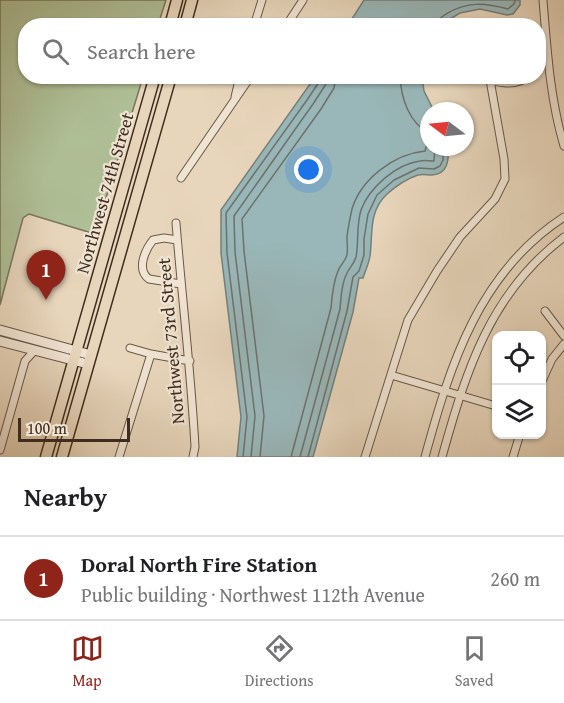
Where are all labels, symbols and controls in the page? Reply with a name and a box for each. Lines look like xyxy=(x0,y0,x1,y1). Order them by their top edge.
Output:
search box xyxy=(18,18,546,84)
icon: search xyxy=(39,35,72,68)
text: Search here xyxy=(87,35,196,67)
north arrow xyxy=(420,102,474,156)
street label: Northwest 74th Street xyxy=(69,109,141,277)
your location xyxy=(294,155,323,184)
pin: 1 xyxy=(26,250,66,300)
street label: Northwest 73rd Street xyxy=(150,256,191,425)
map controls xyxy=(492,331,546,439)
button: locate xyxy=(492,331,546,385)
button: layers xyxy=(492,385,546,439)
scale bar xyxy=(18,415,130,442)
text: 100 m xyxy=(27,416,67,440)
text: Nearby xyxy=(24,477,107,516)
text: Doral North Fire Station xyxy=(81,548,317,580)
text: 1 xyxy=(38,564,49,593)
text: 260 m xyxy=(490,564,540,593)
text: Public building · Northwest 112th Avenue xyxy=(81,580,425,609)
tab: Map xyxy=(71,632,104,692)
tab: Directions xyxy=(245,632,314,692)
tab: Saved xyxy=(455,632,493,692)

